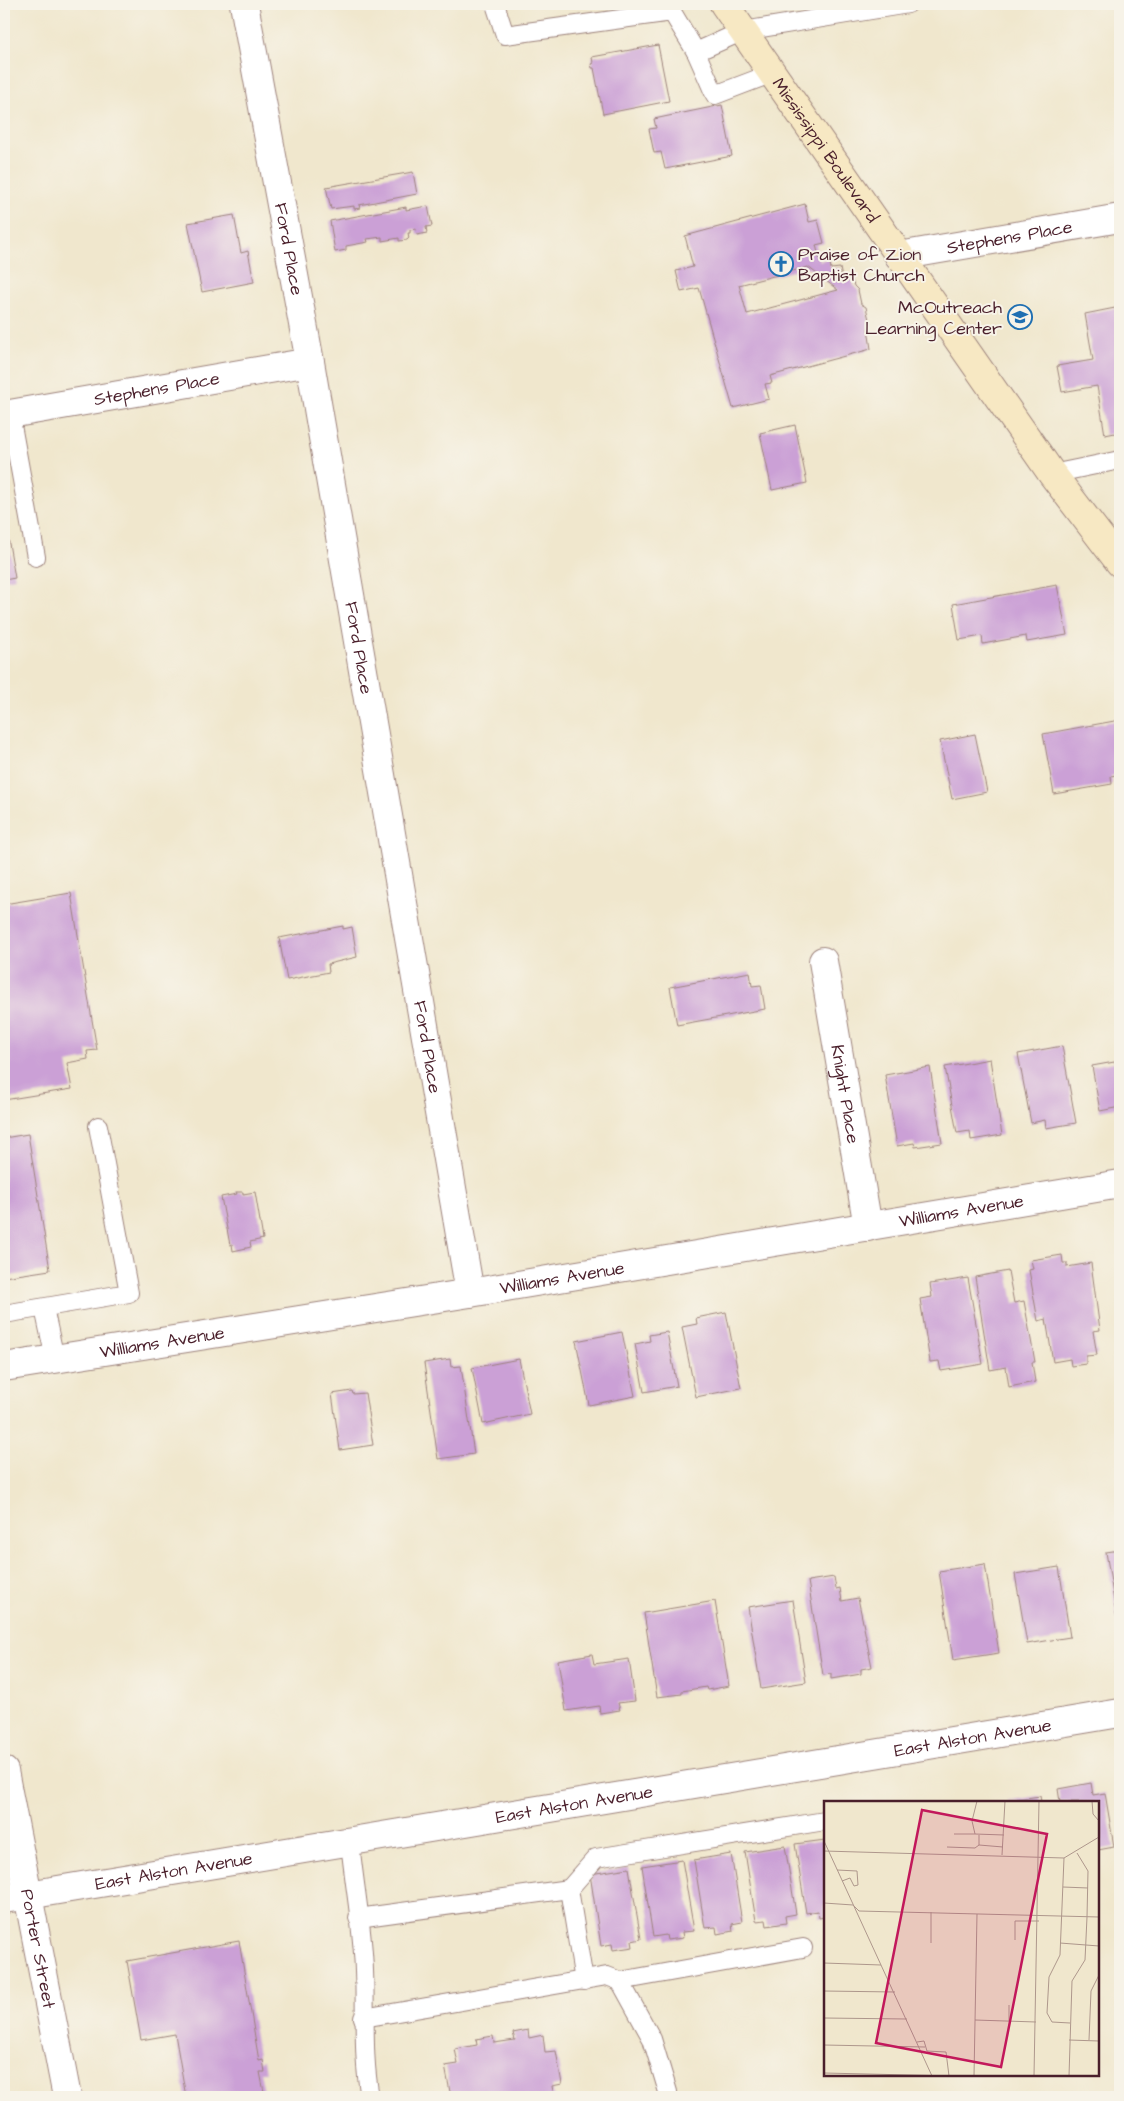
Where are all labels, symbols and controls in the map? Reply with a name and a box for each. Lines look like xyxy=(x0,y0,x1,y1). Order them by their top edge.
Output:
street label: Mississippi Boulevard xyxy=(766,73,885,228)
street label: Ford Place xyxy=(268,201,309,298)
street label: Stephens Place xyxy=(945,214,1075,261)
place label: Praise of Zion Baptist Church xyxy=(798,242,925,288)
church icon: Praise of Zion Baptist Church xyxy=(768,251,794,277)
place label: McOutreach Learning Center xyxy=(865,295,1002,342)
school or university icon: McOutreach Learning Center xyxy=(1007,304,1033,330)
street label: Stephens Place xyxy=(92,366,222,412)
street label: Ford Place xyxy=(338,600,379,696)
street label: Ford Place xyxy=(407,999,448,1096)
street label: Knight Place xyxy=(824,1043,866,1146)
street label: Williams Avenue xyxy=(897,1188,1026,1234)
street label: Williams Avenue xyxy=(498,1255,626,1301)
street label: Williams Avenue xyxy=(98,1320,227,1365)
street label: East Alston Avenue xyxy=(892,1713,1053,1763)
street label: East Alston Avenue xyxy=(494,1779,655,1830)
inset map xyxy=(824,1801,1099,2076)
street label: East Alston Avenue xyxy=(93,1846,254,1897)
street label: Porter Street xyxy=(14,1887,62,2011)

